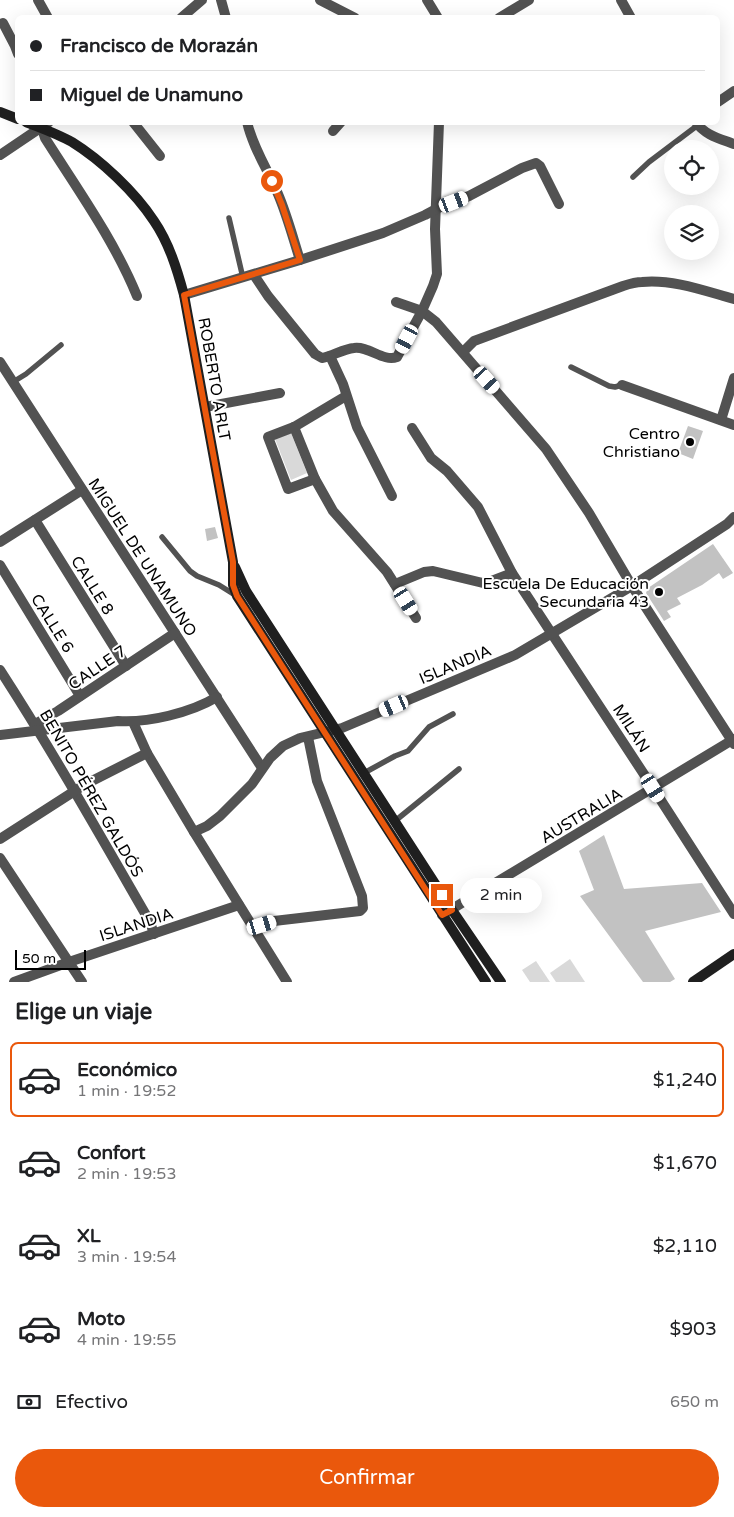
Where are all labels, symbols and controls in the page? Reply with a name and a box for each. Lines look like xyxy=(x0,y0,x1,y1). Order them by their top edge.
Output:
text: Francisco de Morazán xyxy=(60,35,258,57)
text: Miguel de Unamuno xyxy=(60,84,243,106)
map controls xyxy=(664,140,719,260)
button: locate xyxy=(664,140,719,195)
route start xyxy=(261,170,283,192)
car xyxy=(437,190,470,214)
button: layers xyxy=(664,205,719,260)
street label: ROBERTO ARLT xyxy=(193,316,235,443)
car xyxy=(393,322,420,356)
car xyxy=(471,364,502,396)
place label: Centro Christiano xyxy=(603,424,680,462)
marker: Centro Christiano xyxy=(684,436,696,448)
street label: MIGUEL DE UNAMUNO xyxy=(84,475,201,640)
street label: CALLE 8 xyxy=(66,552,118,619)
place label: Escuela De Educación Secundaria 43 xyxy=(482,574,649,612)
car xyxy=(391,584,420,618)
marker: Escuela De Educación Secundaria 43 xyxy=(653,586,665,598)
street label: CALLE 6 xyxy=(26,590,78,657)
street label: CALLE 7 xyxy=(65,641,130,695)
street label: ISLANDIA xyxy=(416,641,495,689)
car xyxy=(377,693,410,719)
street label: MILÁN xyxy=(608,701,654,757)
street label: BENITO PÉREZ GALDÓS xyxy=(35,706,147,881)
car xyxy=(638,771,667,805)
street label: AUSTRALIA xyxy=(537,784,626,848)
callout: 2 min xyxy=(460,878,542,912)
route end xyxy=(431,884,453,906)
text: 2 min xyxy=(480,885,522,905)
street label: ISLANDIA xyxy=(97,904,176,946)
car xyxy=(245,913,278,937)
scale bar xyxy=(15,947,86,970)
text: 50 m xyxy=(22,950,56,967)
text: Elige un viaje xyxy=(15,999,152,1025)
icon: car xyxy=(17,1057,62,1102)
text: Económico xyxy=(77,1059,177,1081)
text: $1,240 xyxy=(653,1069,717,1091)
text: 1 min · 19:52 xyxy=(77,1081,176,1101)
icon: car xyxy=(17,1140,62,1185)
text: Confort xyxy=(77,1142,146,1164)
text: $1,670 xyxy=(653,1152,717,1174)
text: 2 min · 19:53 xyxy=(77,1164,176,1184)
icon: car xyxy=(17,1223,62,1268)
text: XL xyxy=(77,1225,101,1247)
text: $2,110 xyxy=(653,1235,717,1257)
text: 3 min · 19:54 xyxy=(77,1247,176,1267)
icon: car xyxy=(17,1306,62,1351)
text: Moto xyxy=(77,1308,125,1330)
text: $903 xyxy=(669,1318,717,1340)
text: 4 min · 19:55 xyxy=(77,1330,176,1350)
icon: cash xyxy=(15,1388,43,1416)
text: Efectivo xyxy=(55,1391,128,1413)
text: 650 m xyxy=(670,1392,719,1412)
button: Confirmar xyxy=(15,1449,719,1507)

